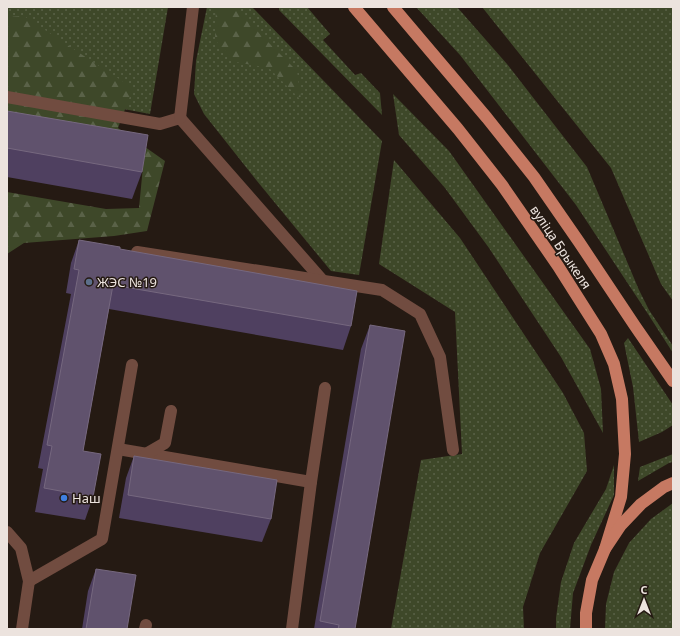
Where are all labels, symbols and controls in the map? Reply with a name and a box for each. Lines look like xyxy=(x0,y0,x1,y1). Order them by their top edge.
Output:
street label: вуліца Брыкеля xyxy=(526,202,596,292)
place label: ЖЭС №19 xyxy=(97,273,157,291)
marker: ЖЭС №19 xyxy=(84,277,94,287)
place label: Наш xyxy=(72,489,101,507)
marker: Наш xyxy=(59,493,69,503)
north arrow xyxy=(624,580,664,620)
text: С xyxy=(640,582,648,597)

